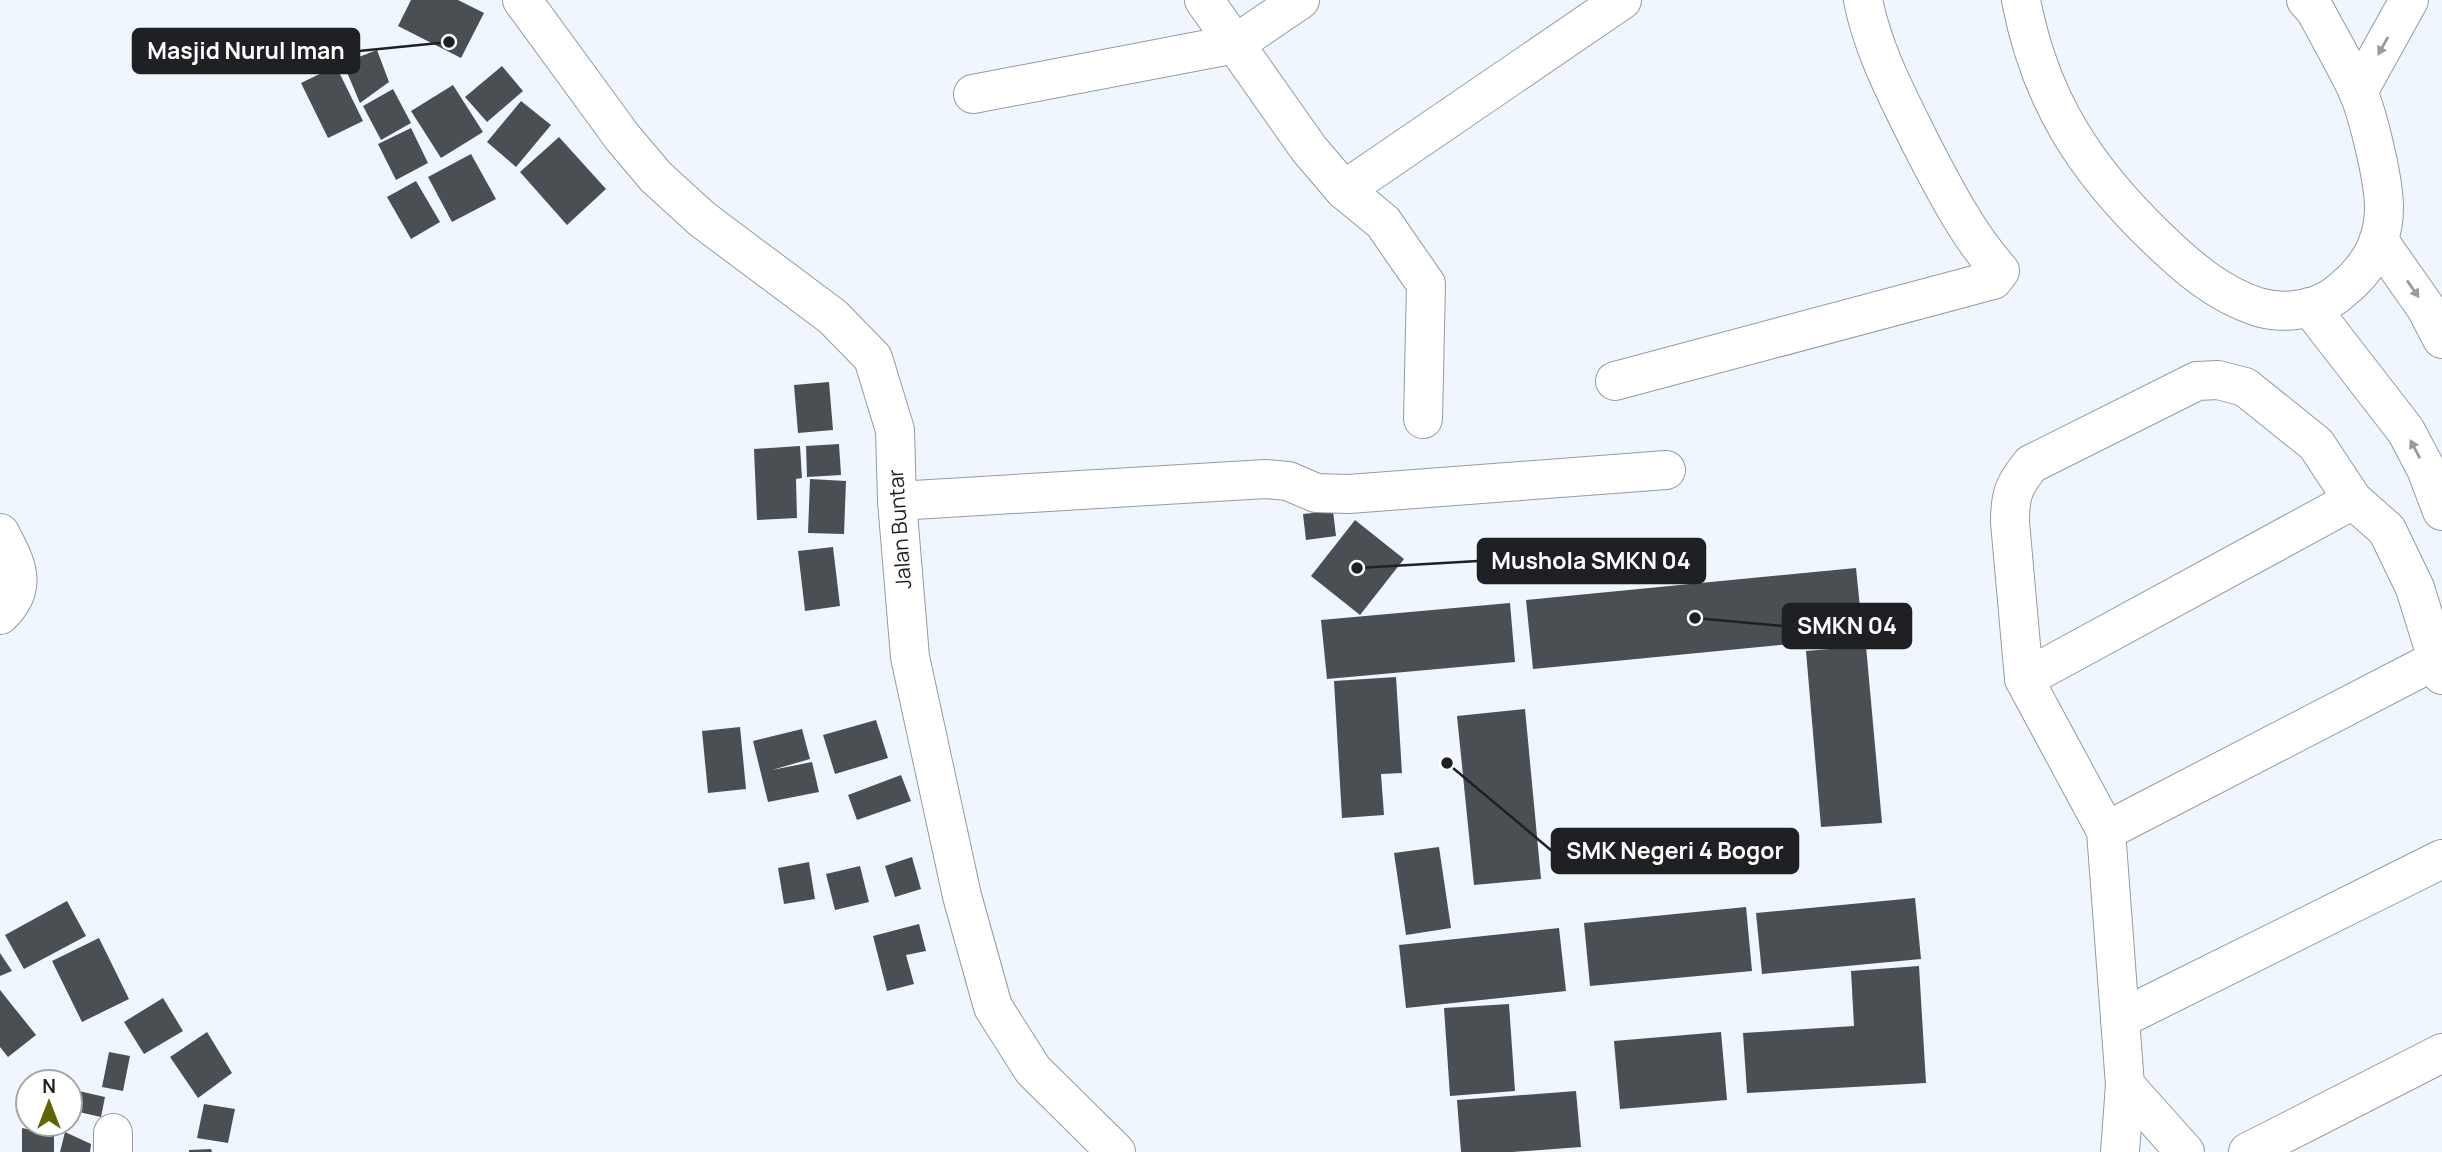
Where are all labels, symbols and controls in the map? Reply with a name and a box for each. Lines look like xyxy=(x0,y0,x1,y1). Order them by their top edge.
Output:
callout: Masjid Nurul Iman xyxy=(133,29,359,73)
text: Masjid Nurul Iman xyxy=(147,34,345,66)
one-way arrow xyxy=(2377,36,2389,56)
one-way arrow xyxy=(2406,280,2420,298)
one-way arrow xyxy=(2409,439,2421,458)
street label: Jalan Buntar xyxy=(881,468,917,590)
callout: Mushola SMKN 04 xyxy=(1478,539,1705,583)
text: Mushola SMKN 04 xyxy=(1491,544,1691,576)
callout: SMKN 04 xyxy=(1783,604,1911,648)
text: SMKN 04 xyxy=(1797,609,1897,641)
callout: SMK Negeri 4 Bogor xyxy=(1552,829,1798,873)
text: SMK Negeri 4 Bogor xyxy=(1566,834,1784,866)
north arrow xyxy=(14,1068,84,1138)
text: N xyxy=(42,1073,56,1099)

